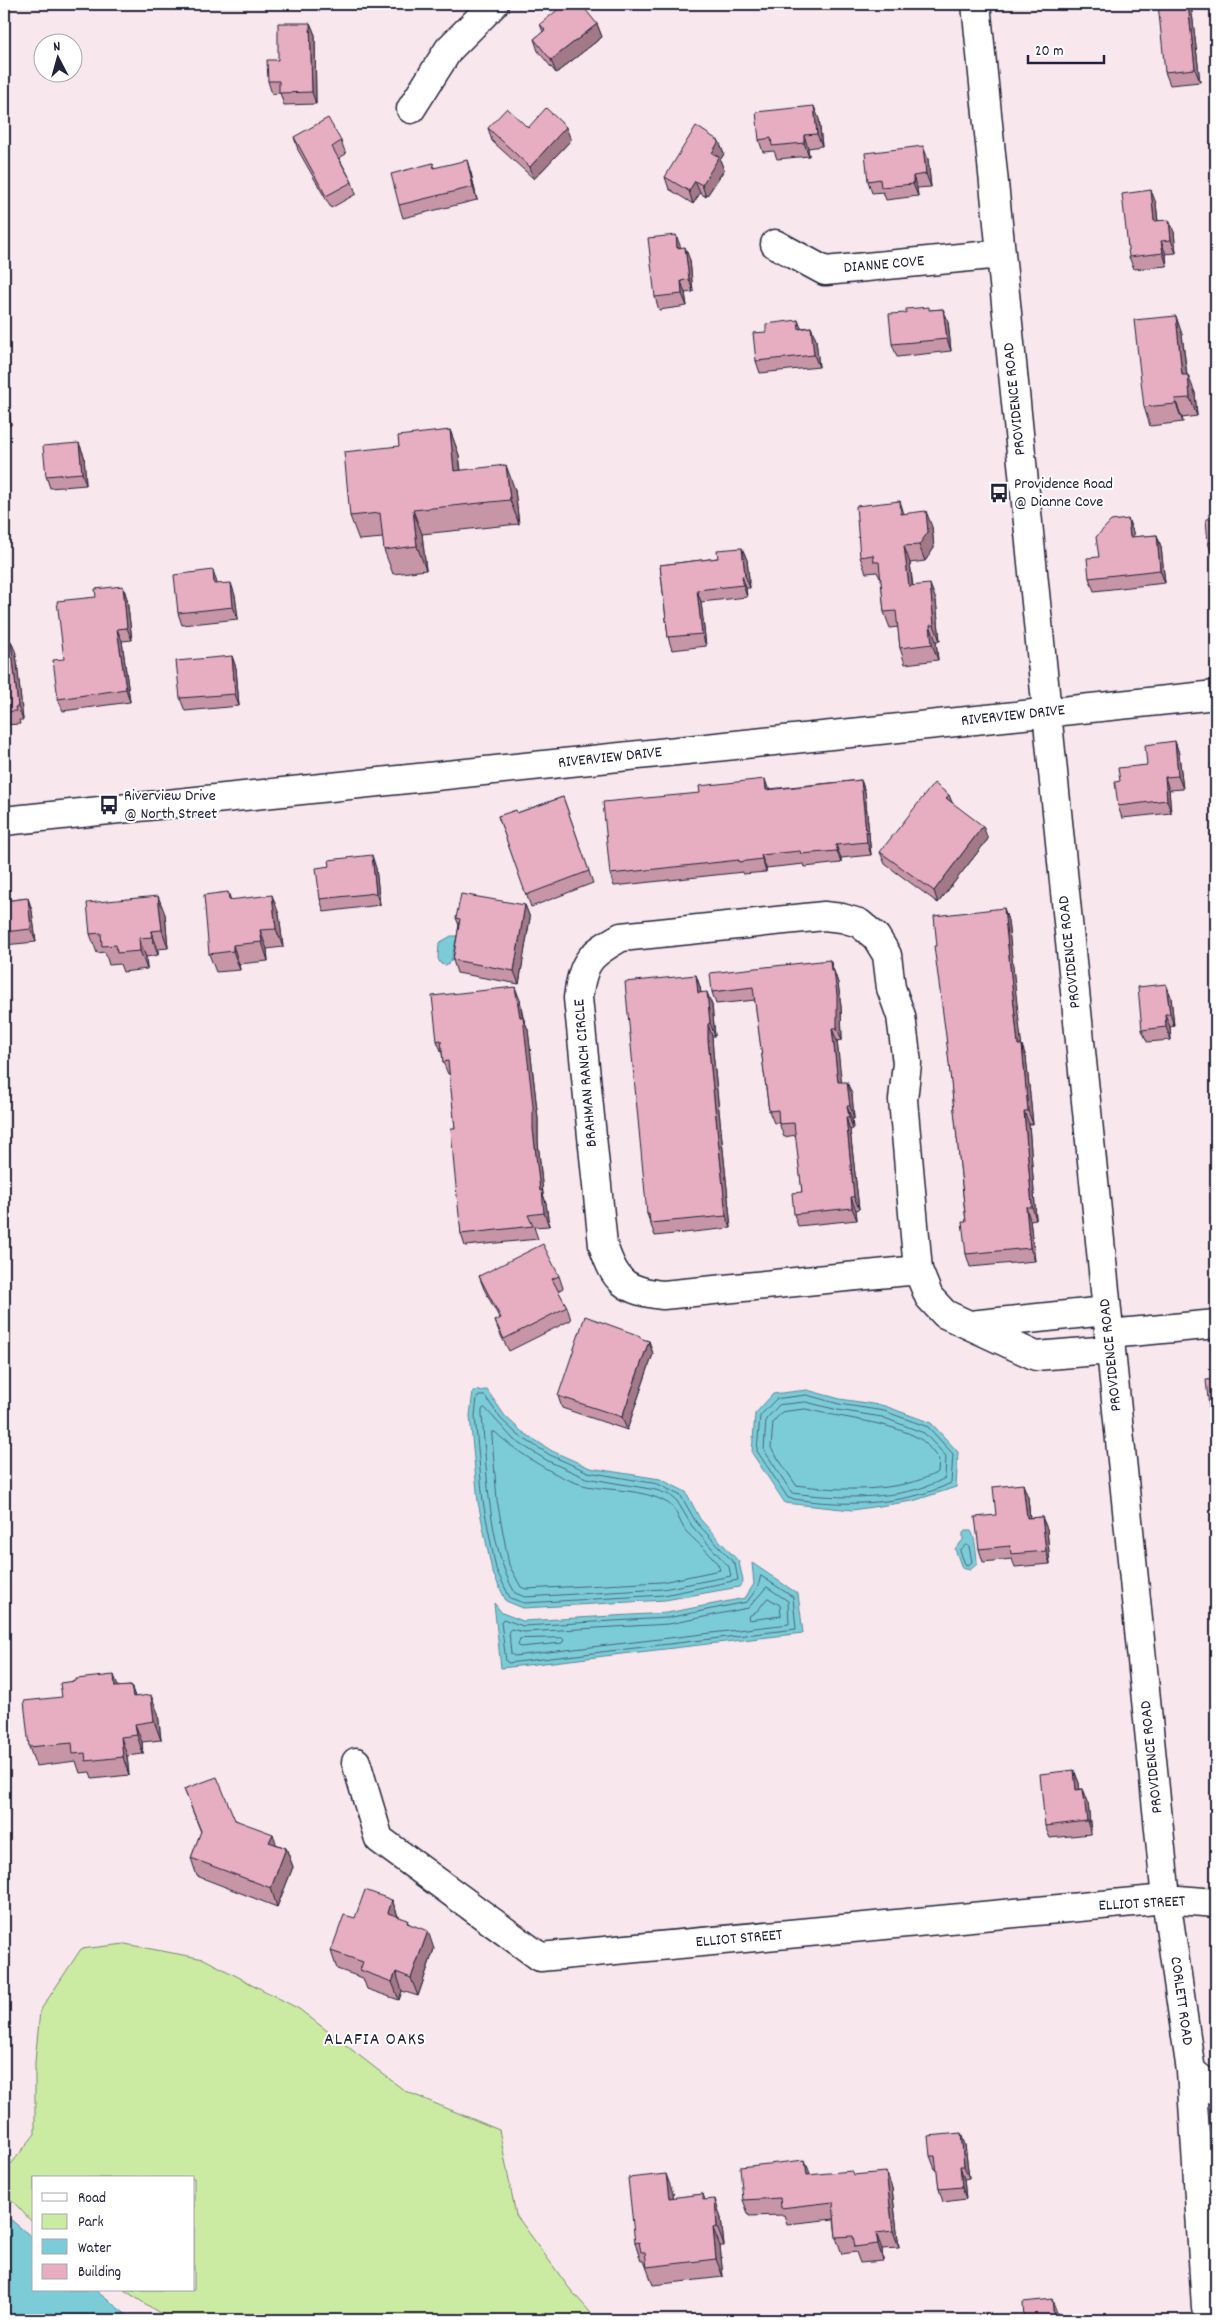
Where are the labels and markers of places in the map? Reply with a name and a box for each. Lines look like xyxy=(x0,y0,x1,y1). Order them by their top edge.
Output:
place label: Providence Road @ Dianne Cove xyxy=(1014,473,1113,514)
bus stop icon: Providence Road @ Dianne Cove xyxy=(988,482,1010,504)
place label: Riverview Drive @ North Street xyxy=(124,785,217,826)
bus stop icon: Riverview Drive @ North Street xyxy=(98,794,120,816)

